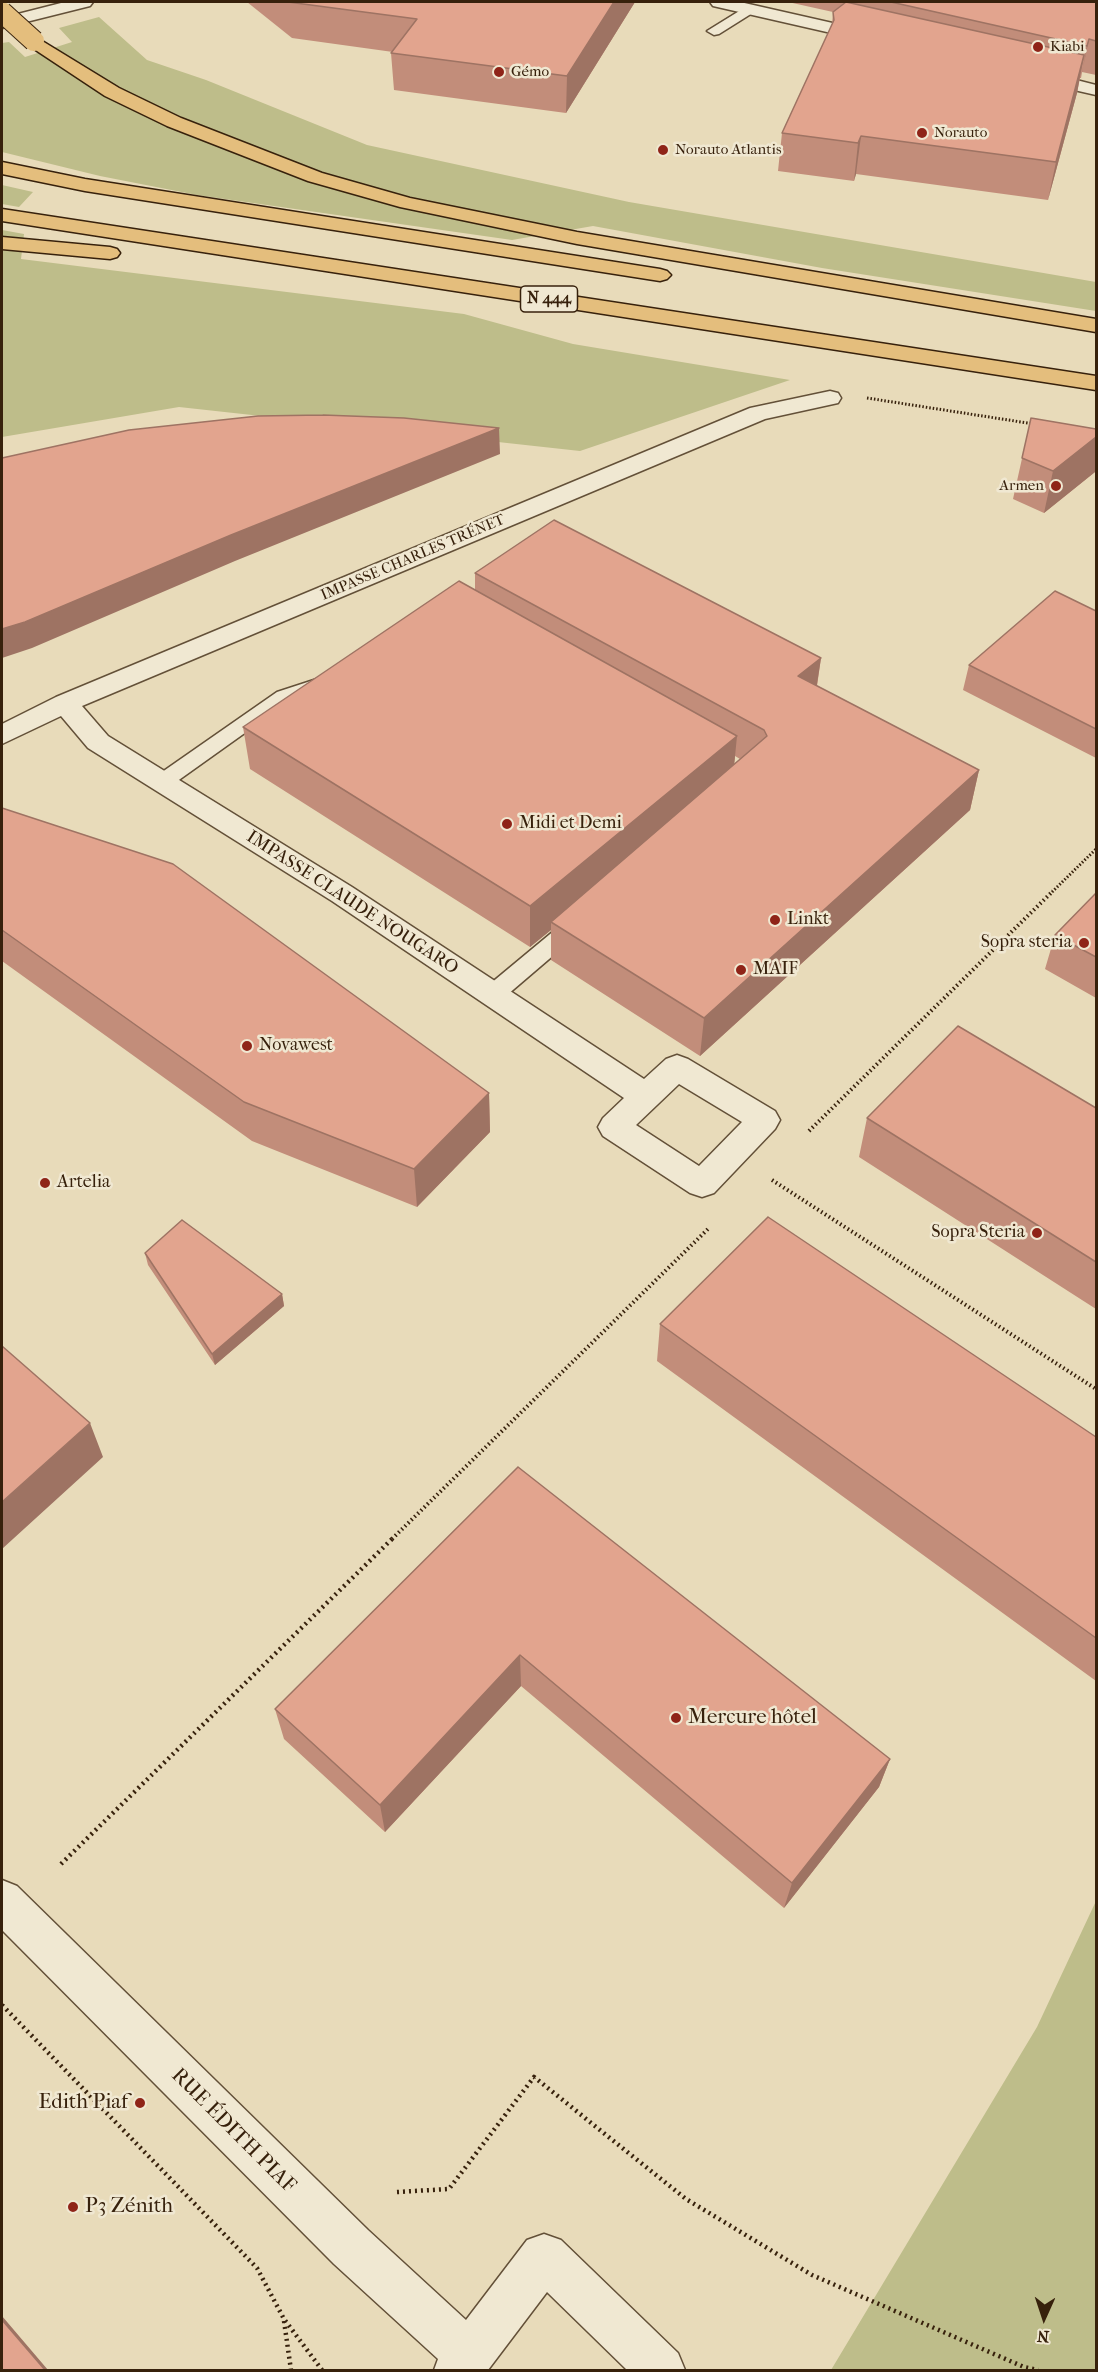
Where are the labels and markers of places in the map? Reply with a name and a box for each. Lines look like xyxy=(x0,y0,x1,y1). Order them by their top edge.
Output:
place label: Kiabi xyxy=(1050,38,1084,56)
marker: Kiabi xyxy=(1031,40,1045,54)
place label: Gémo xyxy=(511,63,549,81)
marker: Gémo xyxy=(492,65,506,79)
place label: Norauto xyxy=(934,124,987,142)
marker: Norauto xyxy=(915,126,929,140)
place label: Norauto Atlantis xyxy=(675,141,781,159)
marker: Norauto Atlantis xyxy=(656,143,670,157)
place label: Armen xyxy=(999,477,1044,495)
marker: Armen xyxy=(1049,479,1063,493)
place label: Midi et Demi xyxy=(519,813,622,835)
marker: Midi et Demi xyxy=(500,817,514,831)
place label: Linkt xyxy=(787,909,829,931)
marker: Linkt xyxy=(768,913,782,927)
place label: Sopra steria xyxy=(981,932,1072,954)
marker: Sopra steria xyxy=(1077,936,1091,950)
place label: MAIF xyxy=(753,959,798,981)
marker: MAIF xyxy=(734,963,748,977)
place label: Novawest xyxy=(259,1035,333,1057)
marker: Novawest xyxy=(240,1039,254,1053)
place label: Artelia xyxy=(57,1172,110,1194)
marker: Artelia xyxy=(38,1176,52,1190)
place label: Sopra Steria xyxy=(931,1222,1025,1244)
marker: Sopra Steria xyxy=(1030,1226,1044,1240)
place label: Mercure hôtel xyxy=(688,1705,817,1731)
marker: Mercure hôtel xyxy=(669,1711,683,1725)
place label: Edith Piaf xyxy=(38,2090,128,2116)
marker: Edith Piaf xyxy=(133,2096,147,2110)
place label: P3 Zénith xyxy=(85,2194,173,2220)
marker: P3 Zénith xyxy=(66,2200,80,2214)

